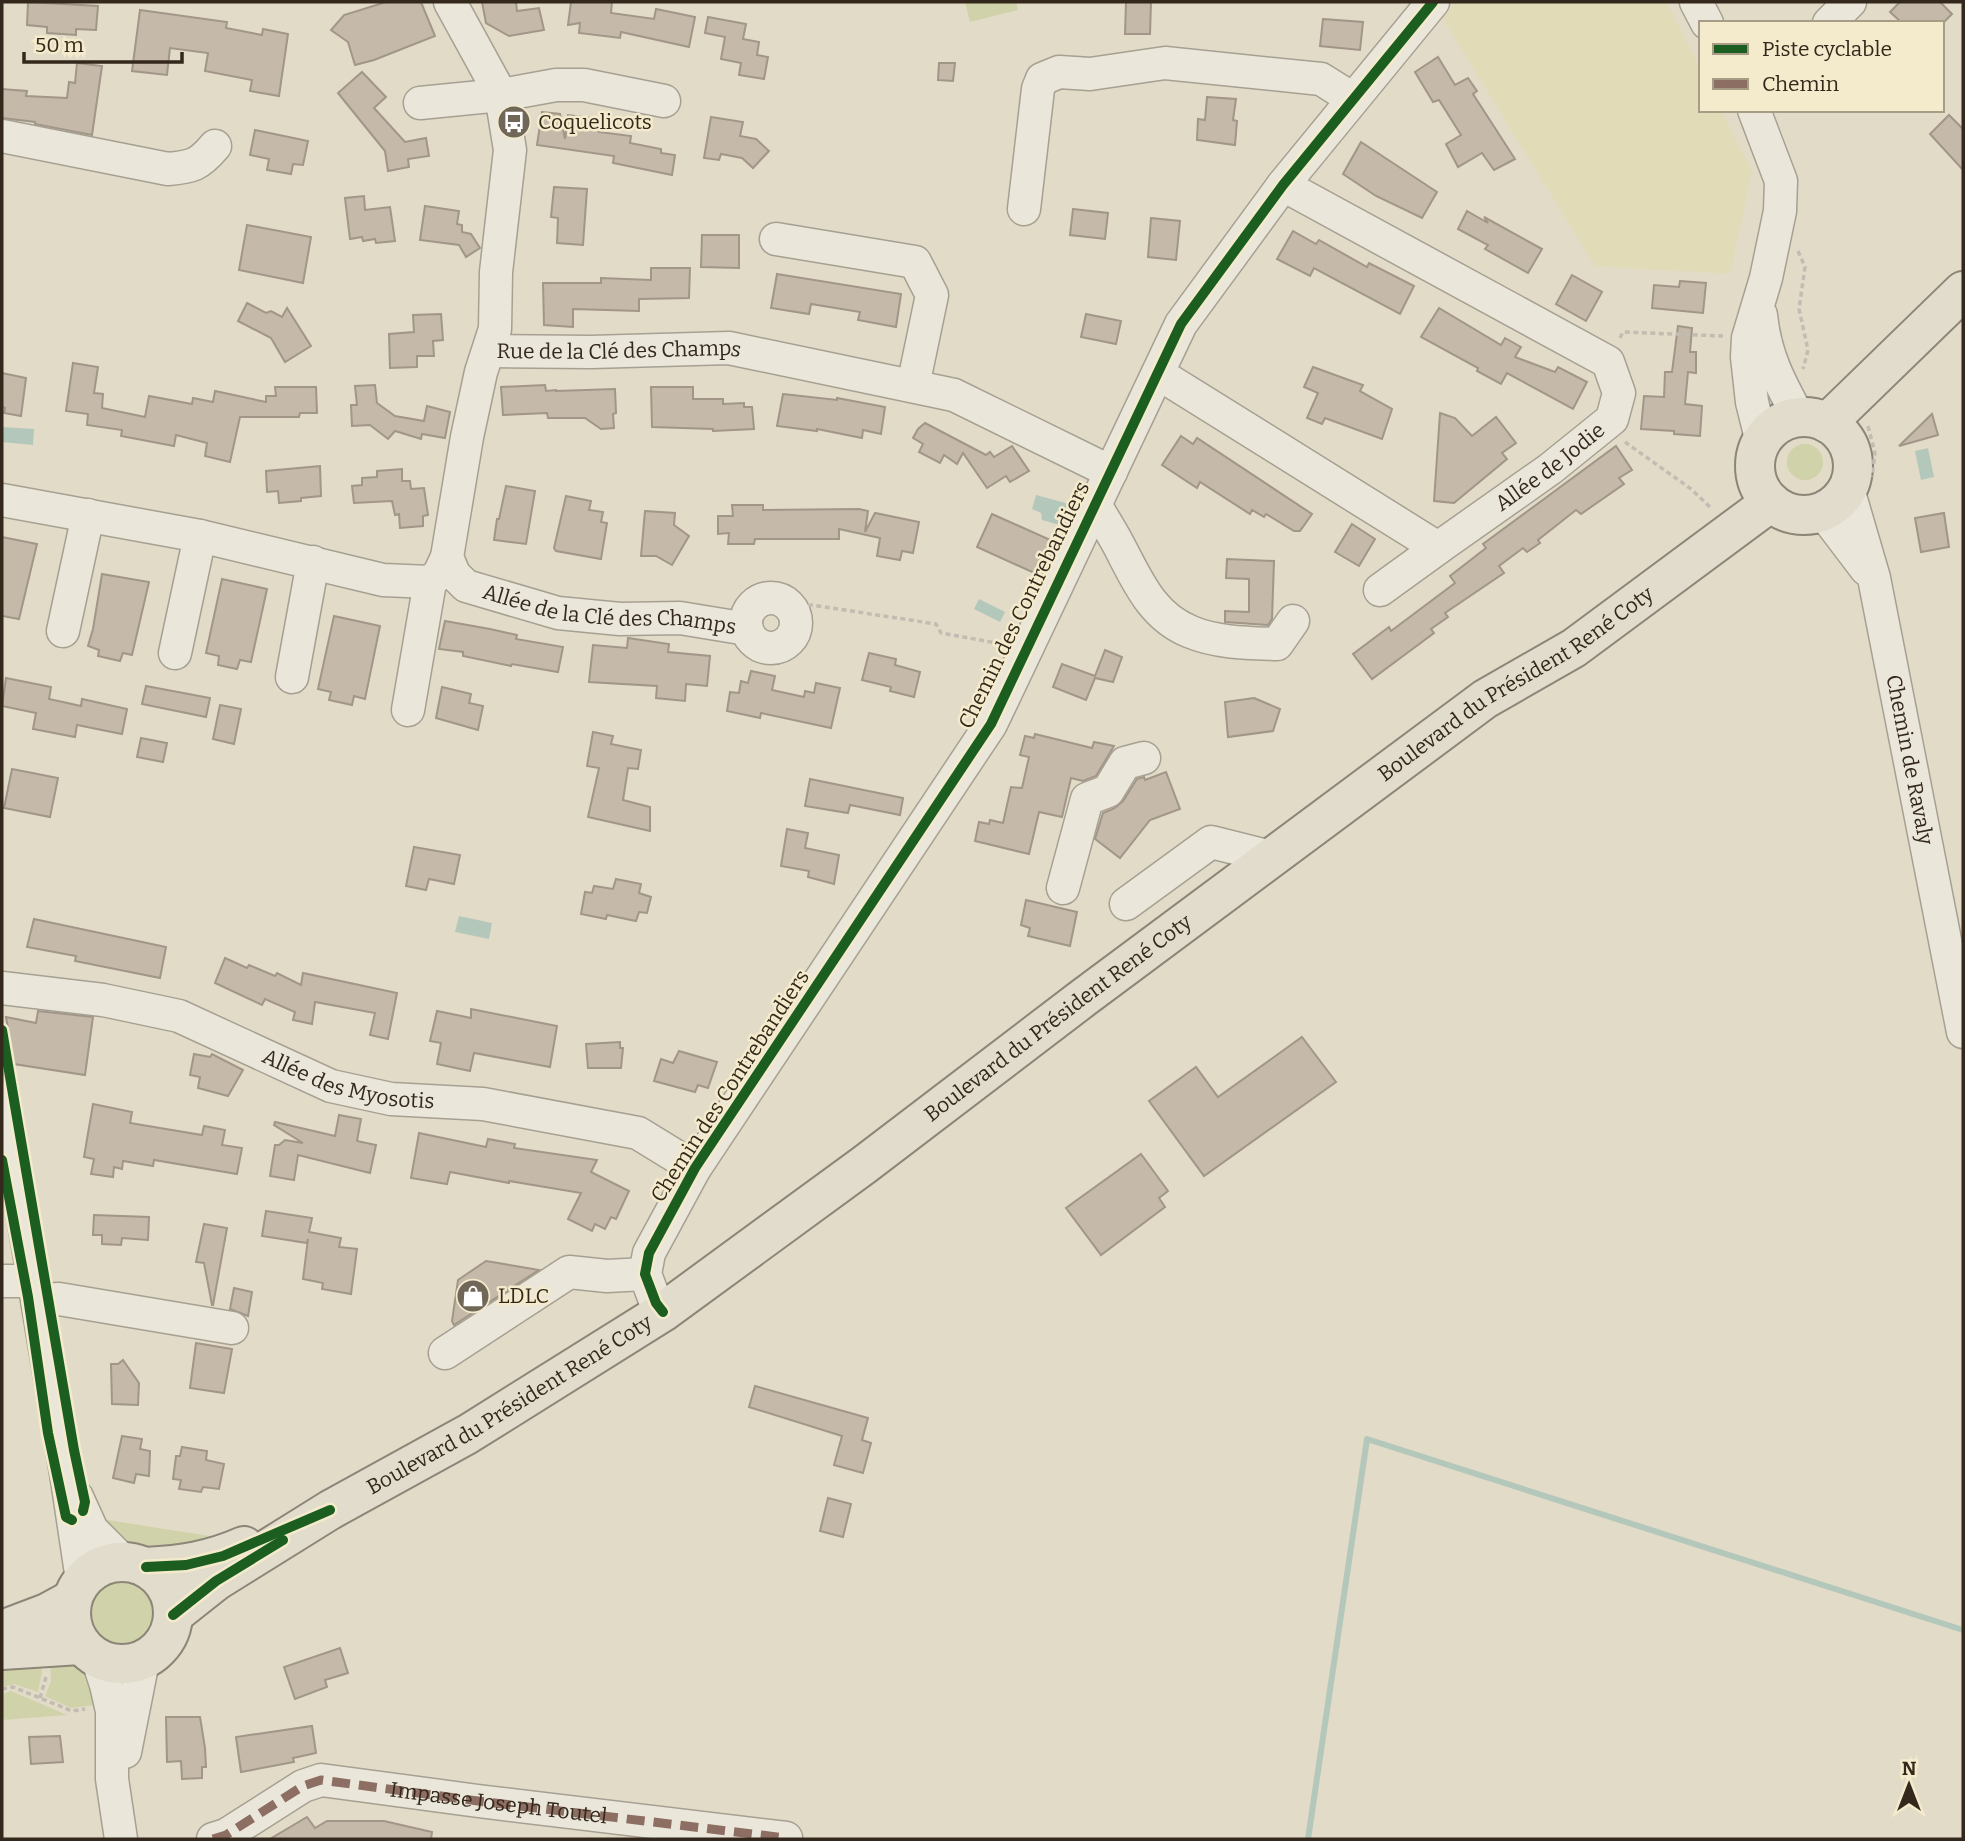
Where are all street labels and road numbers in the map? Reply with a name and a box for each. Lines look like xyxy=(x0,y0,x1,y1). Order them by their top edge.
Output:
street label: Rue de la Clé des Champs xyxy=(496,335,744,365)
street label: Allée de Jodie xyxy=(1490,417,1610,517)
street label: Chemin des Contrebandiers xyxy=(953,477,1095,733)
street label: Allée de la Clé des Champs xyxy=(480,579,738,640)
street label: Boulevard du Président René Coty xyxy=(1373,580,1659,787)
street label: Chemin de Ravaly xyxy=(1880,672,1939,848)
street label: Boulevard du Président René Coty xyxy=(919,908,1197,1127)
street label: Chemin des Contrebandiers xyxy=(645,965,815,1207)
street label: Allée des Myosotis xyxy=(258,1043,435,1114)
street label: Boulevard du Président René Coty xyxy=(362,1309,657,1500)
street label: Impasse Joseph Toutel xyxy=(389,1776,609,1829)

